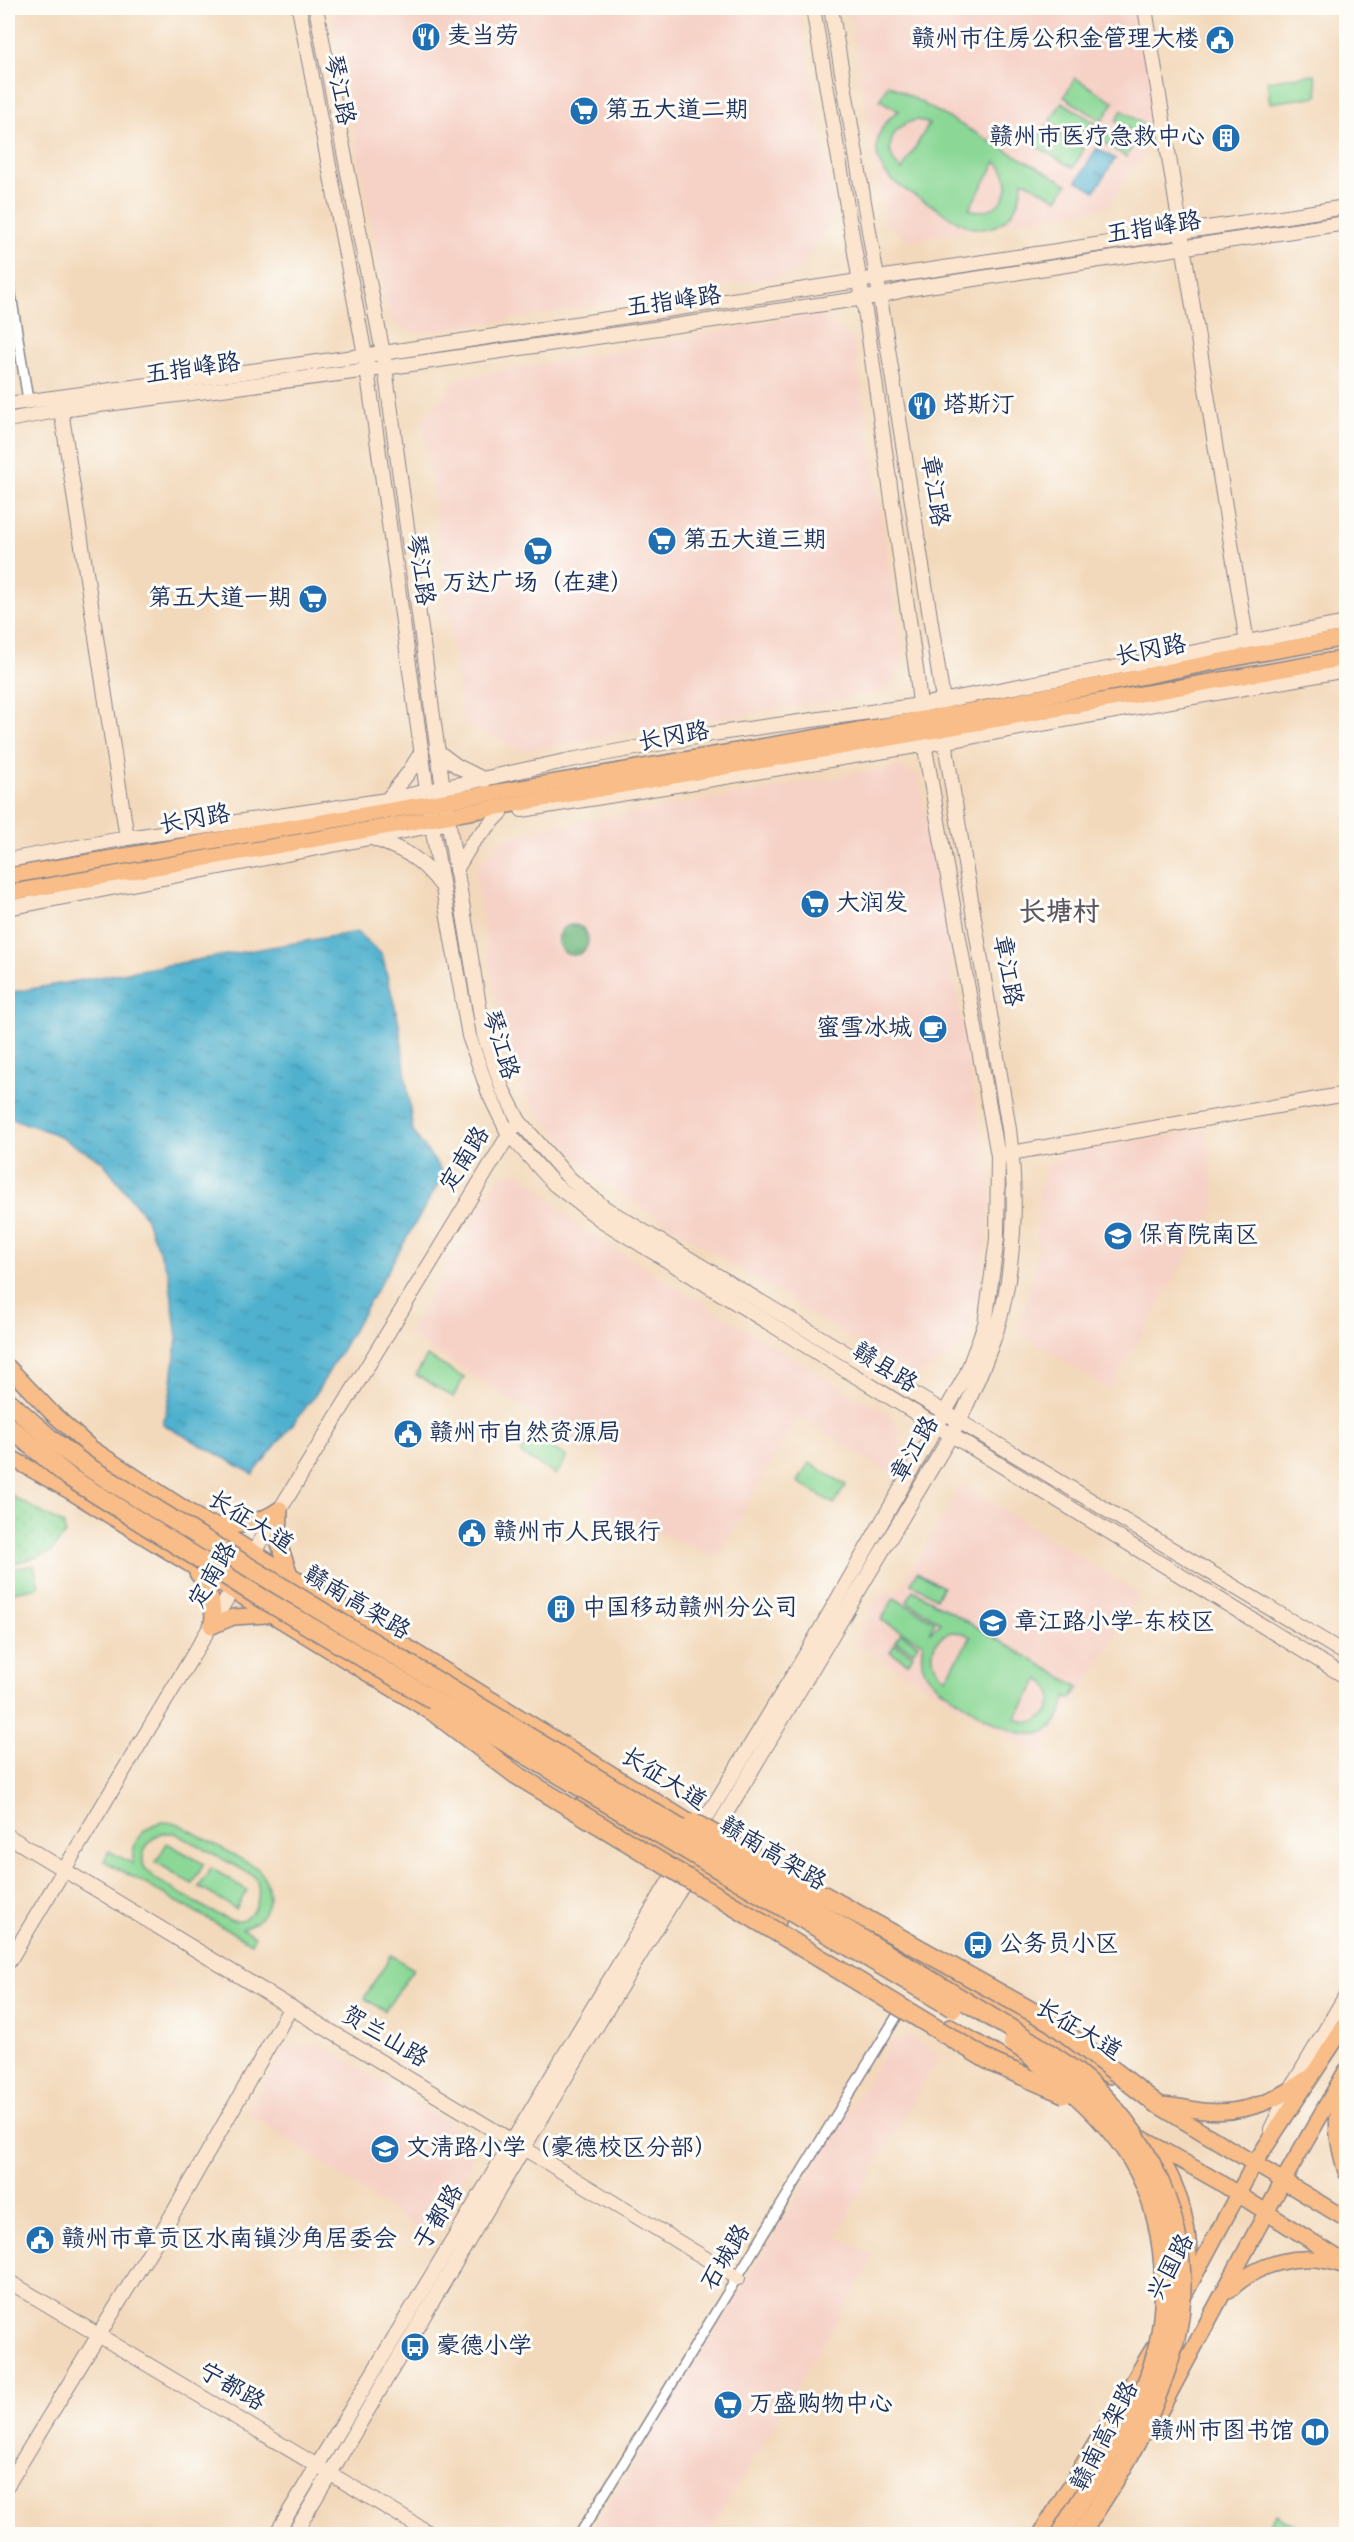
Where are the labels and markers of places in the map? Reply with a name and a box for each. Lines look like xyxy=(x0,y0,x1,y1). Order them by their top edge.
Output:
place label: 麦当劳 xyxy=(447,20,519,55)
restaurant icon: 麦当劳 xyxy=(410,21,442,53)
place label: 赣州市住房公积金管理大楼 xyxy=(911,23,1199,58)
public building icon: 赣州市住房公积金管理大楼 xyxy=(1204,24,1236,56)
place label: 第五大道二期 xyxy=(605,94,749,129)
supermarket icon: 第五大道二期 xyxy=(568,95,600,127)
place label: 赣州市医疗急救中心 xyxy=(989,121,1205,156)
building icon: 赣州市医疗急救中心 xyxy=(1210,122,1242,154)
place label: 塔斯汀 xyxy=(943,389,1015,424)
restaurant icon: 塔斯汀 xyxy=(906,390,938,422)
place label: 第五大道三期 xyxy=(683,524,827,559)
supermarket icon: 第五大道三期 xyxy=(646,525,678,557)
supermarket icon: 万达广场（在建） xyxy=(522,535,554,567)
place label: 万达广场（在建） xyxy=(442,567,634,602)
place label: 第五大道一期 xyxy=(148,582,292,617)
supermarket icon: 第五大道一期 xyxy=(297,583,329,615)
place label: 大润发 xyxy=(836,887,908,922)
supermarket icon: 大润发 xyxy=(799,888,831,920)
place label: 蜜雪冰城 xyxy=(816,1012,912,1047)
cafe icon: 蜜雪冰城 xyxy=(917,1013,949,1045)
place label: 保育院南区 xyxy=(1139,1219,1259,1254)
school or university icon: 保育院南区 xyxy=(1102,1220,1134,1252)
place label: 赣州市自然资源局 xyxy=(429,1417,621,1452)
public building icon: 赣州市自然资源局 xyxy=(392,1418,424,1450)
place label: 赣州市人民银行 xyxy=(493,1516,661,1551)
public building icon: 赣州市人民银行 xyxy=(456,1517,488,1549)
place label: 中国移动赣州分公司 xyxy=(582,1592,798,1627)
building icon: 中国移动赣州分公司 xyxy=(545,1593,577,1625)
place label: 章江路小学-东校区 xyxy=(1014,1606,1215,1641)
school or university icon: 章江路小学-东校区 xyxy=(977,1607,1009,1639)
place label: 公务员小区 xyxy=(999,1928,1119,1963)
bus stop icon: 公务员小区 xyxy=(962,1929,994,1961)
place label: 文清路小学（豪德校区分部） xyxy=(406,2132,718,2167)
school or university icon: 文清路小学（豪德校区分部） xyxy=(369,2133,401,2165)
place label: 赣州市章贡区水南镇沙角居委会 xyxy=(61,2223,397,2258)
public building icon: 赣州市章贡区水南镇沙角居委会 xyxy=(24,2224,56,2256)
place label: 豪德小学 xyxy=(436,2330,532,2365)
bus stop icon: 豪德小学 xyxy=(399,2331,431,2363)
place label: 万盛购物中心 xyxy=(749,2388,893,2423)
supermarket icon: 万盛购物中心 xyxy=(712,2389,744,2421)
place label: 赣州市图书馆 xyxy=(1150,2415,1294,2450)
library icon: 赣州市图书馆 xyxy=(1299,2416,1331,2448)

